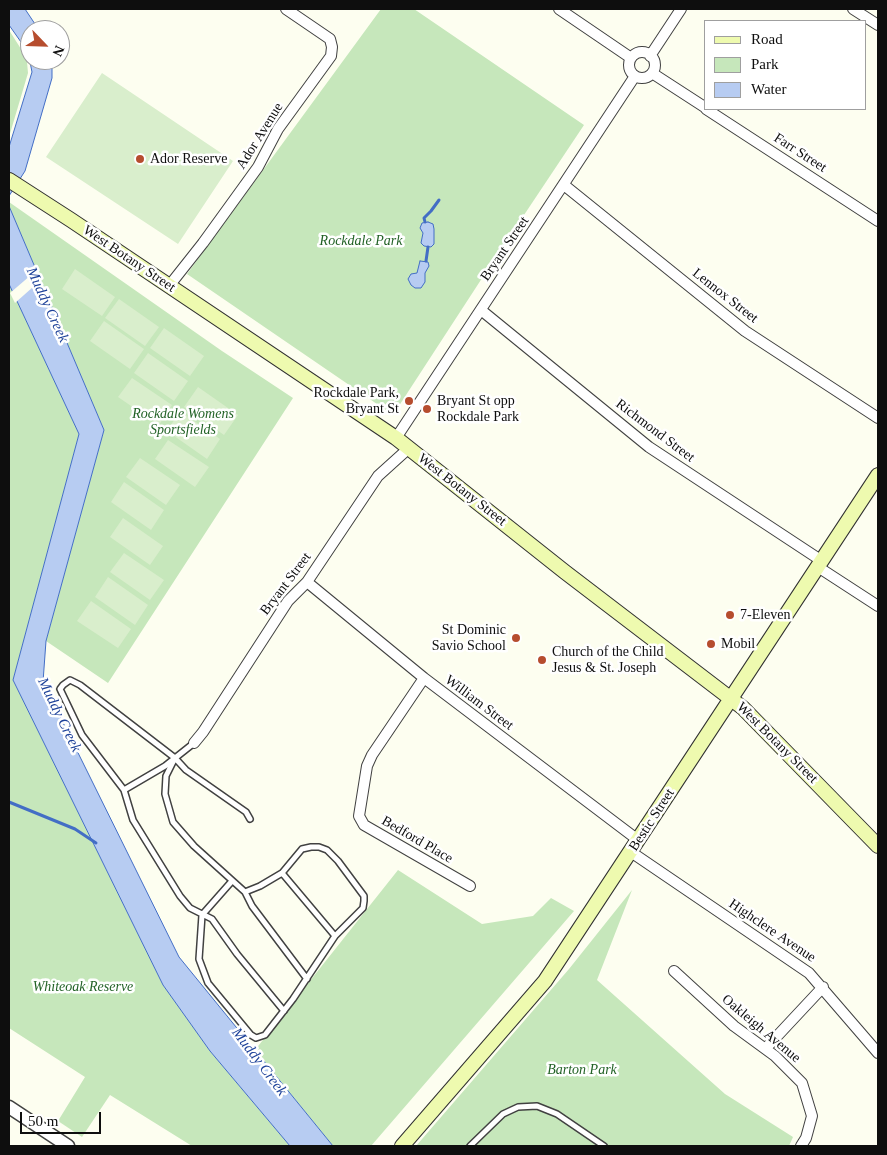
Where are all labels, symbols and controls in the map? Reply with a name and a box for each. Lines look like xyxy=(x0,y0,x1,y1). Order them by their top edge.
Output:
north arrow xyxy=(20,20,70,70)
legend xyxy=(704,20,867,110)
text: Road xyxy=(751,31,783,47)
text: N xyxy=(49,43,67,59)
text: Park xyxy=(751,56,779,72)
text: Water xyxy=(751,81,786,97)
street label: Ador Avenue xyxy=(233,100,287,172)
street label: Farr Street xyxy=(770,130,830,176)
place label: Ador Reserve xyxy=(150,151,227,167)
marker: Ador Reserve xyxy=(134,153,146,165)
street label: Bryant Street xyxy=(477,214,533,284)
street label: West Botany Street xyxy=(80,222,178,296)
park label: Rockdale Park xyxy=(320,233,402,249)
water label: Muddy Creek xyxy=(22,265,72,345)
street label: Lennox Street xyxy=(689,265,761,327)
place label: Rockdale Park, Bryant St xyxy=(313,385,399,418)
place label: Bryant St opp Rockdale Park xyxy=(437,393,519,426)
marker: Rockdale Park, Bryant St xyxy=(403,395,415,407)
street label: Richmond Street xyxy=(612,396,698,466)
marker: Bryant St opp Rockdale Park xyxy=(421,403,433,415)
park label: Rockdale Womens Sportsfields xyxy=(132,406,234,438)
street label: West Botany Street xyxy=(414,450,510,530)
street label: Bryant Street xyxy=(257,549,315,619)
place label: 7-Eleven xyxy=(740,607,791,623)
marker: 7-Eleven xyxy=(724,609,736,621)
place label: St Dominic Savio School xyxy=(432,622,506,654)
marker: St Dominic Savio School xyxy=(510,632,522,644)
place label: Mobil xyxy=(721,636,755,652)
marker: Mobil xyxy=(705,638,717,650)
place label: Church of the Child Jesus & St. Joseph xyxy=(552,644,664,676)
marker: Church of the Child Jesus & St. Joseph xyxy=(536,654,548,666)
street label: William Street xyxy=(441,672,517,734)
water label: Muddy Creek xyxy=(33,675,85,755)
street label: West Botany Street xyxy=(733,699,821,787)
street label: Bestic Street xyxy=(626,786,678,854)
street label: Bedford Place xyxy=(378,813,456,867)
street label: Highclere Avenue xyxy=(725,896,819,966)
park label: Whiteoak Reserve xyxy=(33,979,133,995)
street label: Oakleigh Avenue xyxy=(718,991,804,1067)
water label: Muddy Creek xyxy=(228,1024,290,1100)
park label: Barton Park xyxy=(547,1062,617,1078)
scale bar xyxy=(22,1102,104,1134)
text: 50 m xyxy=(28,1113,58,1129)

